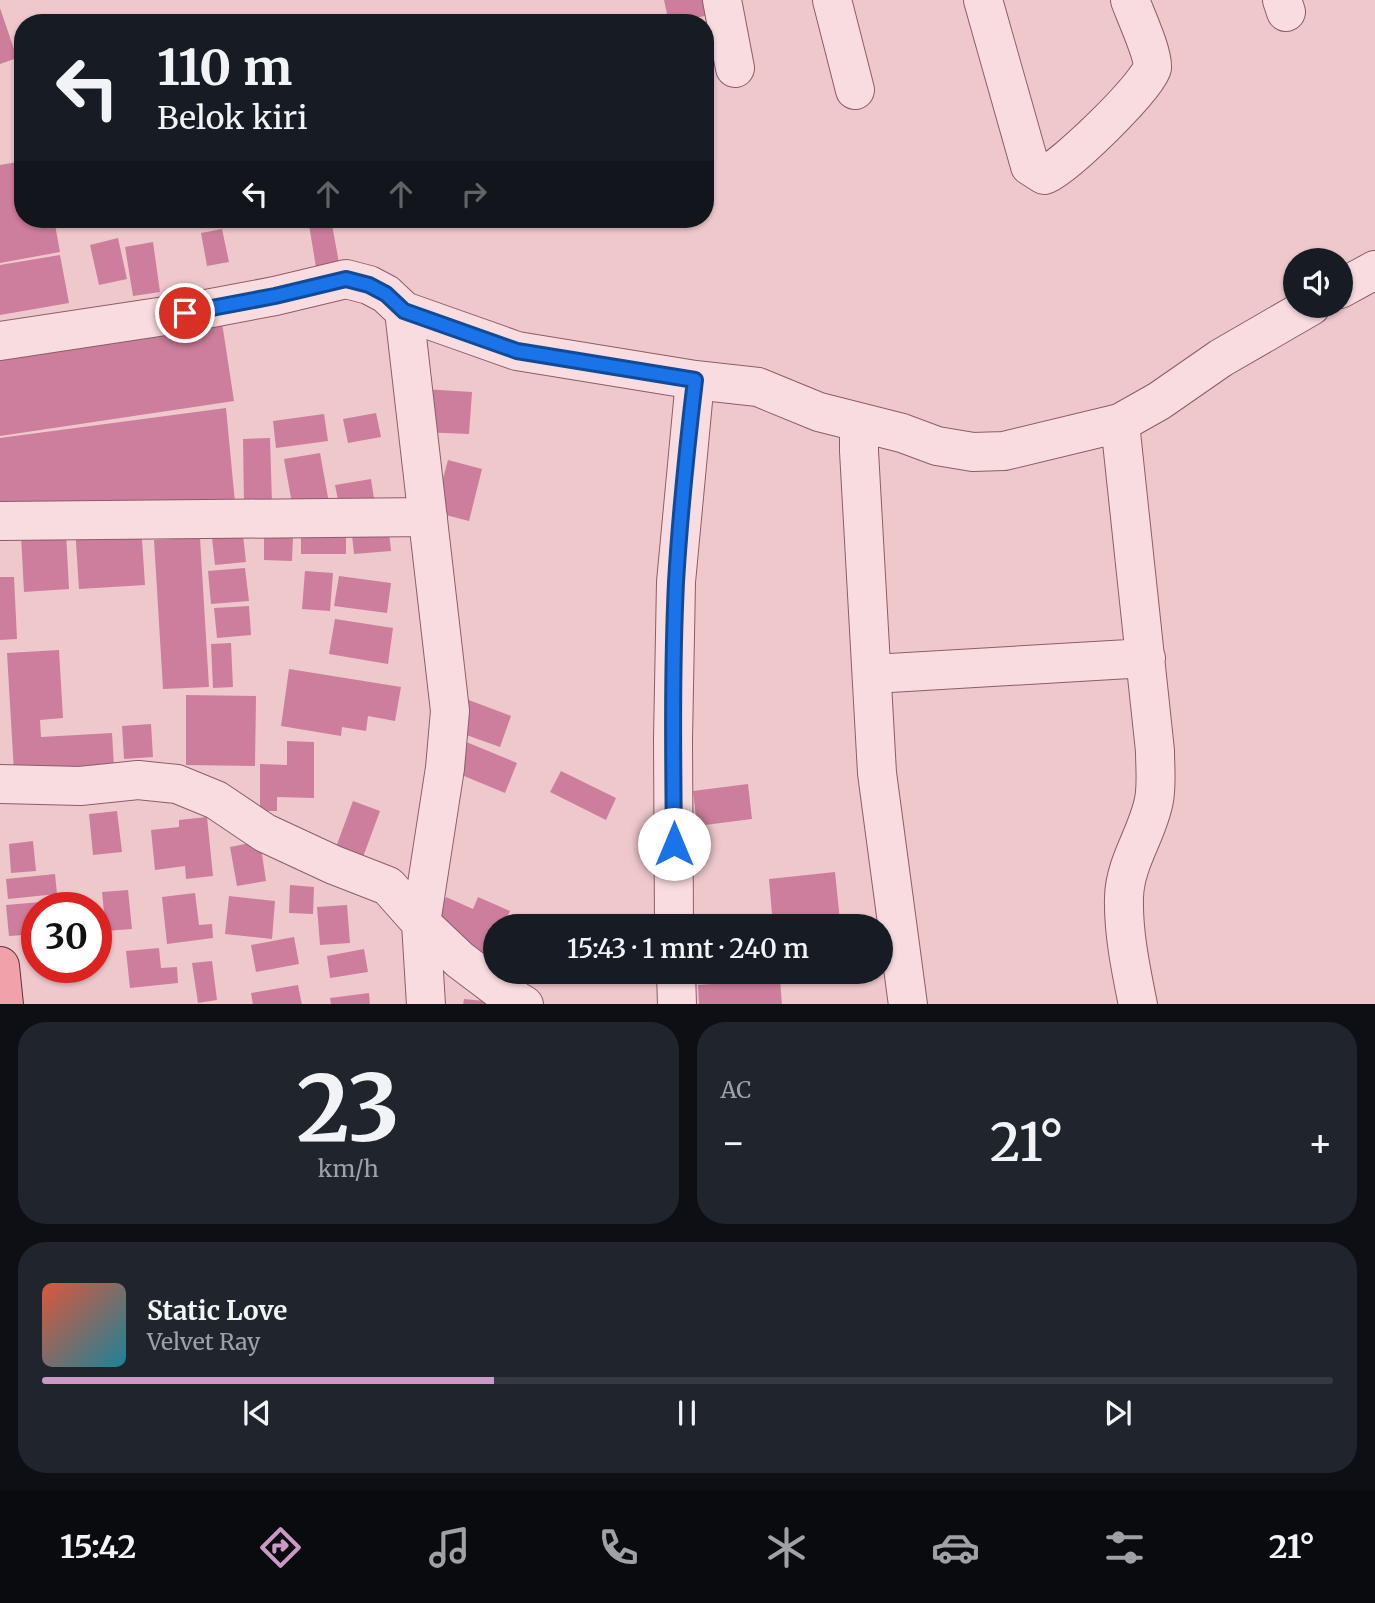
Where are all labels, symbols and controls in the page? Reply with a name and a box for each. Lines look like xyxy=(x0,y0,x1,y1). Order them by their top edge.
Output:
text: 110 m xyxy=(157,37,292,98)
icon: left xyxy=(42,42,133,133)
text: Belok kiri xyxy=(157,98,308,138)
icon: left xyxy=(236,175,274,213)
icon: ahead xyxy=(309,175,347,213)
icon: ahead xyxy=(382,175,420,213)
icon: right xyxy=(455,175,493,213)
map controls xyxy=(1283,248,1353,318)
button: sound xyxy=(1283,248,1353,318)
pin xyxy=(155,283,215,343)
icon: arrive xyxy=(166,294,204,332)
position arrow xyxy=(637,807,711,881)
speed limit sign: 30 xyxy=(21,892,112,983)
text: 15:43 · 1 mnt · 240 m xyxy=(567,932,809,965)
text: 23 xyxy=(297,1051,400,1166)
text: AC xyxy=(721,1075,751,1104)
text: 21° xyxy=(990,1110,1064,1175)
text: − xyxy=(721,1119,746,1166)
text: + xyxy=(1308,1119,1333,1166)
text: km/h xyxy=(318,1154,379,1183)
text: Static Love xyxy=(147,1294,287,1327)
text: Velvet Ray xyxy=(147,1327,260,1356)
icon: previous xyxy=(238,1394,276,1432)
icon: pause xyxy=(668,1394,706,1432)
icon: next xyxy=(1099,1394,1137,1432)
icon: directions xyxy=(256,1523,305,1572)
icon: music xyxy=(425,1523,474,1572)
icon: phone xyxy=(594,1523,643,1572)
icon: climate xyxy=(762,1523,811,1572)
icon: car xyxy=(931,1523,980,1572)
icon: filters xyxy=(1100,1523,1149,1572)
text: 15:42 xyxy=(60,1527,136,1567)
text: 21° xyxy=(1269,1527,1315,1567)

